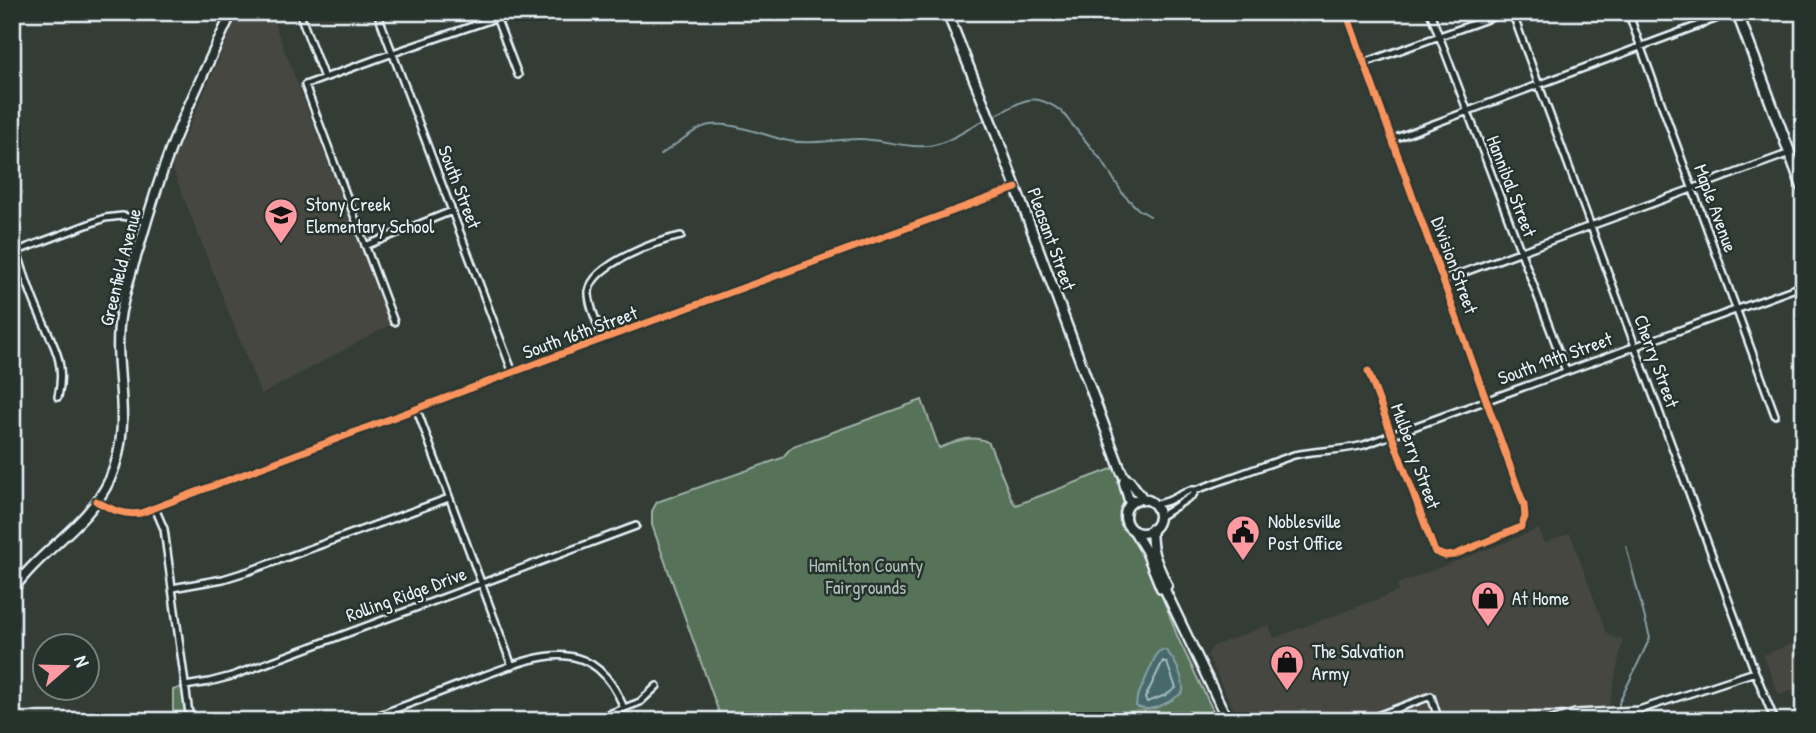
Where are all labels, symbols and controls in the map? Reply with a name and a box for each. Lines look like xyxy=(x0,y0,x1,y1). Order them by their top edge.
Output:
street label: Hannibal Street xyxy=(1481,132,1543,241)
street label: South Street xyxy=(432,142,488,233)
street label: Maple Avenue xyxy=(1688,160,1744,256)
street label: Pleasant Street xyxy=(1021,184,1083,294)
place label: Stony Creek Elementary School xyxy=(306,191,435,239)
school or university icon: Stony Creek Elementary School xyxy=(262,196,300,245)
street label: Greenfield Avenue xyxy=(93,205,147,329)
street label: Division Street xyxy=(1425,213,1485,318)
street label: South 16th Street xyxy=(519,299,641,365)
street label: Cherry Street xyxy=(1628,311,1686,412)
street label: South 19th Street xyxy=(1494,325,1616,391)
street label: Mulberry Street xyxy=(1385,400,1447,513)
place label: Noblesville Post Office xyxy=(1268,508,1343,556)
public building icon: Noblesville Post Office xyxy=(1224,513,1262,562)
park label: Hamilton County Fairgrounds xyxy=(809,552,923,600)
street label: Rolling Ridge Drive xyxy=(342,560,470,628)
shop icon: At Home xyxy=(1469,579,1507,628)
place label: At Home xyxy=(1512,585,1570,611)
north arrow xyxy=(32,632,102,702)
place label: The Salvation Army xyxy=(1312,638,1404,686)
shop icon: The Salvation Army xyxy=(1268,643,1306,692)
text: N xyxy=(68,652,96,670)

